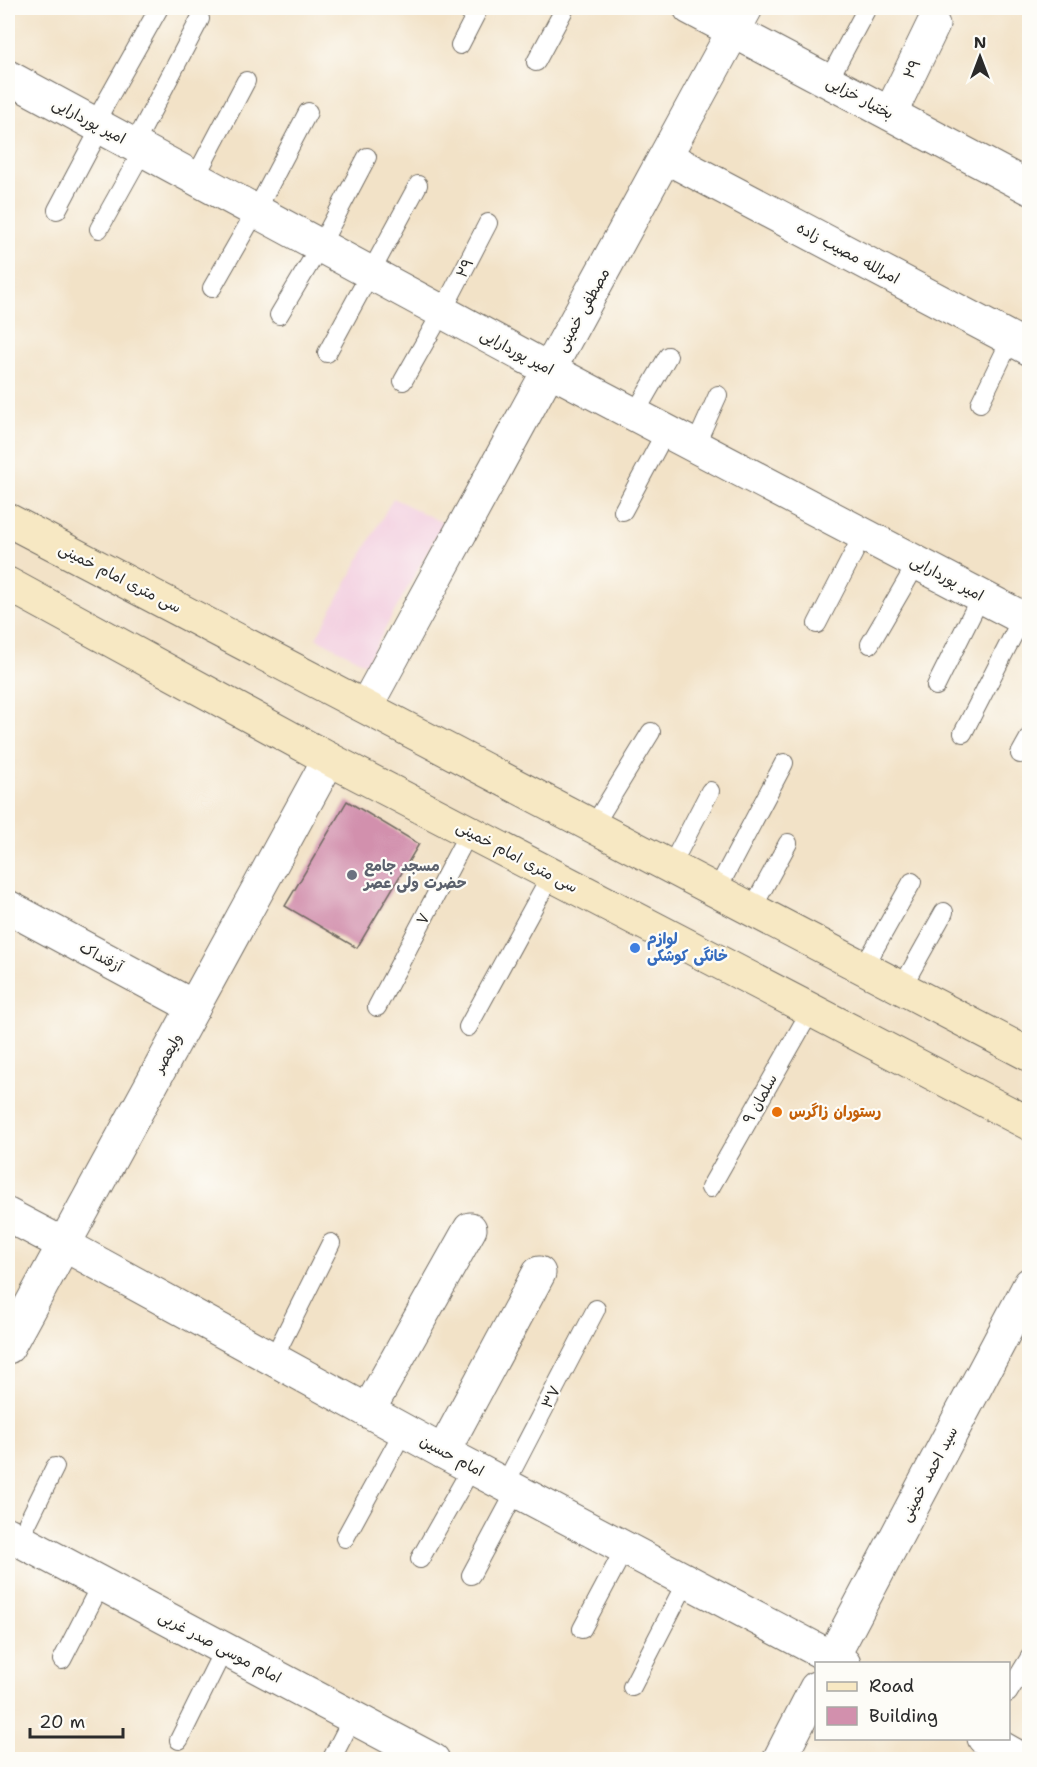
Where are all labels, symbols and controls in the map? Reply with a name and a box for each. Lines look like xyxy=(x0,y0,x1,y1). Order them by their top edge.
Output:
north arrow xyxy=(950,27,1010,87)
text: N xyxy=(974,32,986,53)
street label: ۲۹ xyxy=(899,56,925,82)
street label: بختیار خزایی xyxy=(823,72,897,124)
street label: امیر پوردارایی xyxy=(49,93,129,149)
street label: امرالله مصیب زاده xyxy=(793,217,903,289)
street label: ۲۹ xyxy=(452,255,478,281)
street label: مصطفی خمینی xyxy=(552,265,614,355)
street label: امیر پوردارایی xyxy=(477,324,557,380)
street label: سی متری امام خمینی xyxy=(55,538,185,618)
street label: امیر پوردارایی xyxy=(907,550,987,606)
street label: سی متری امام خمینی xyxy=(452,817,581,898)
place label: مسجد جامع حضرت ولی عصر xyxy=(362,856,467,893)
marker: مسجد جامع حضرت ولی عصر xyxy=(345,868,359,882)
street label: ۷ xyxy=(412,910,434,928)
place label: لوازم خانگی کوشکی xyxy=(647,929,728,966)
street label: آزفنداک xyxy=(76,937,127,977)
marker: لوازم خانگی کوشکی xyxy=(628,941,642,955)
street label: وليعصر xyxy=(148,1030,187,1078)
street label: سلمان ۹ xyxy=(738,1070,782,1128)
place label: رستوران زاگرس xyxy=(789,1102,882,1122)
marker: رستوران زاگرس xyxy=(770,1105,784,1119)
street label: ۳۷ xyxy=(537,1382,565,1412)
street label: سید احمد خمینی xyxy=(896,1423,962,1525)
street label: امام حسین xyxy=(416,1431,487,1482)
street label: امام موسی صدر غربی xyxy=(155,1606,285,1689)
legend xyxy=(815,1662,1010,1740)
text: Road xyxy=(869,1674,914,1698)
scale bar xyxy=(30,1701,123,1739)
text: Building xyxy=(869,1704,938,1728)
text: 20 m xyxy=(39,1710,85,1734)

